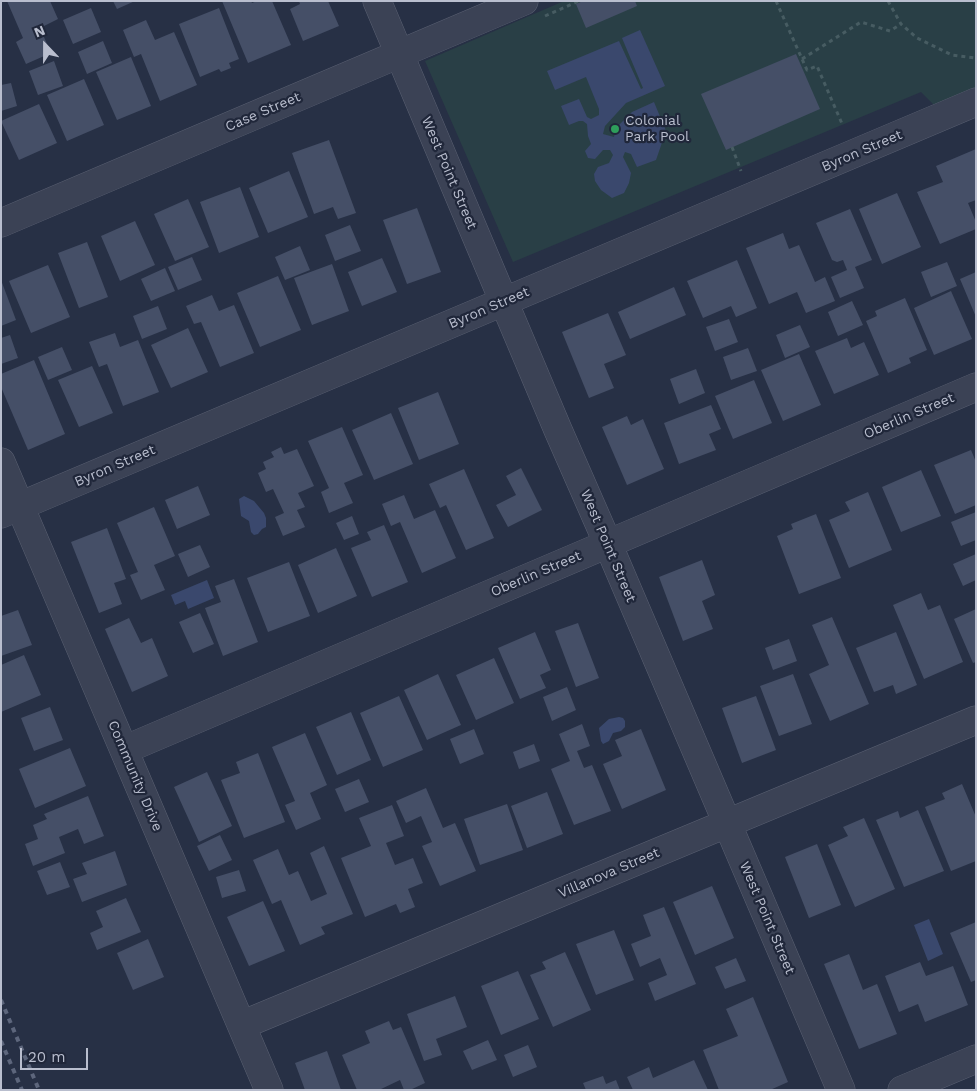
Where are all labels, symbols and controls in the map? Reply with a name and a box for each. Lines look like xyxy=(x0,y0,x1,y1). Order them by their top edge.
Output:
north arrow xyxy=(20,20,70,70)
text: N xyxy=(32,22,47,40)
street label: Case Street xyxy=(223,89,303,135)
place label: Colonial Park Pool xyxy=(625,113,689,146)
street label: West Point Street xyxy=(418,114,480,232)
marker: Colonial Park Pool xyxy=(609,123,621,135)
street label: Byron Street xyxy=(819,126,905,176)
street label: Byron Street xyxy=(446,283,532,333)
street label: Oberlin Street xyxy=(861,389,957,443)
street label: Byron Street xyxy=(72,441,158,491)
street label: West Point Street xyxy=(577,487,639,605)
street label: Oberlin Street xyxy=(488,547,584,601)
street label: Community Drive xyxy=(104,718,166,834)
street label: Villanova Street xyxy=(556,844,662,902)
street label: West Point Street xyxy=(736,859,798,977)
scale bar xyxy=(22,1038,90,1070)
text: 20 m xyxy=(28,1048,66,1066)

